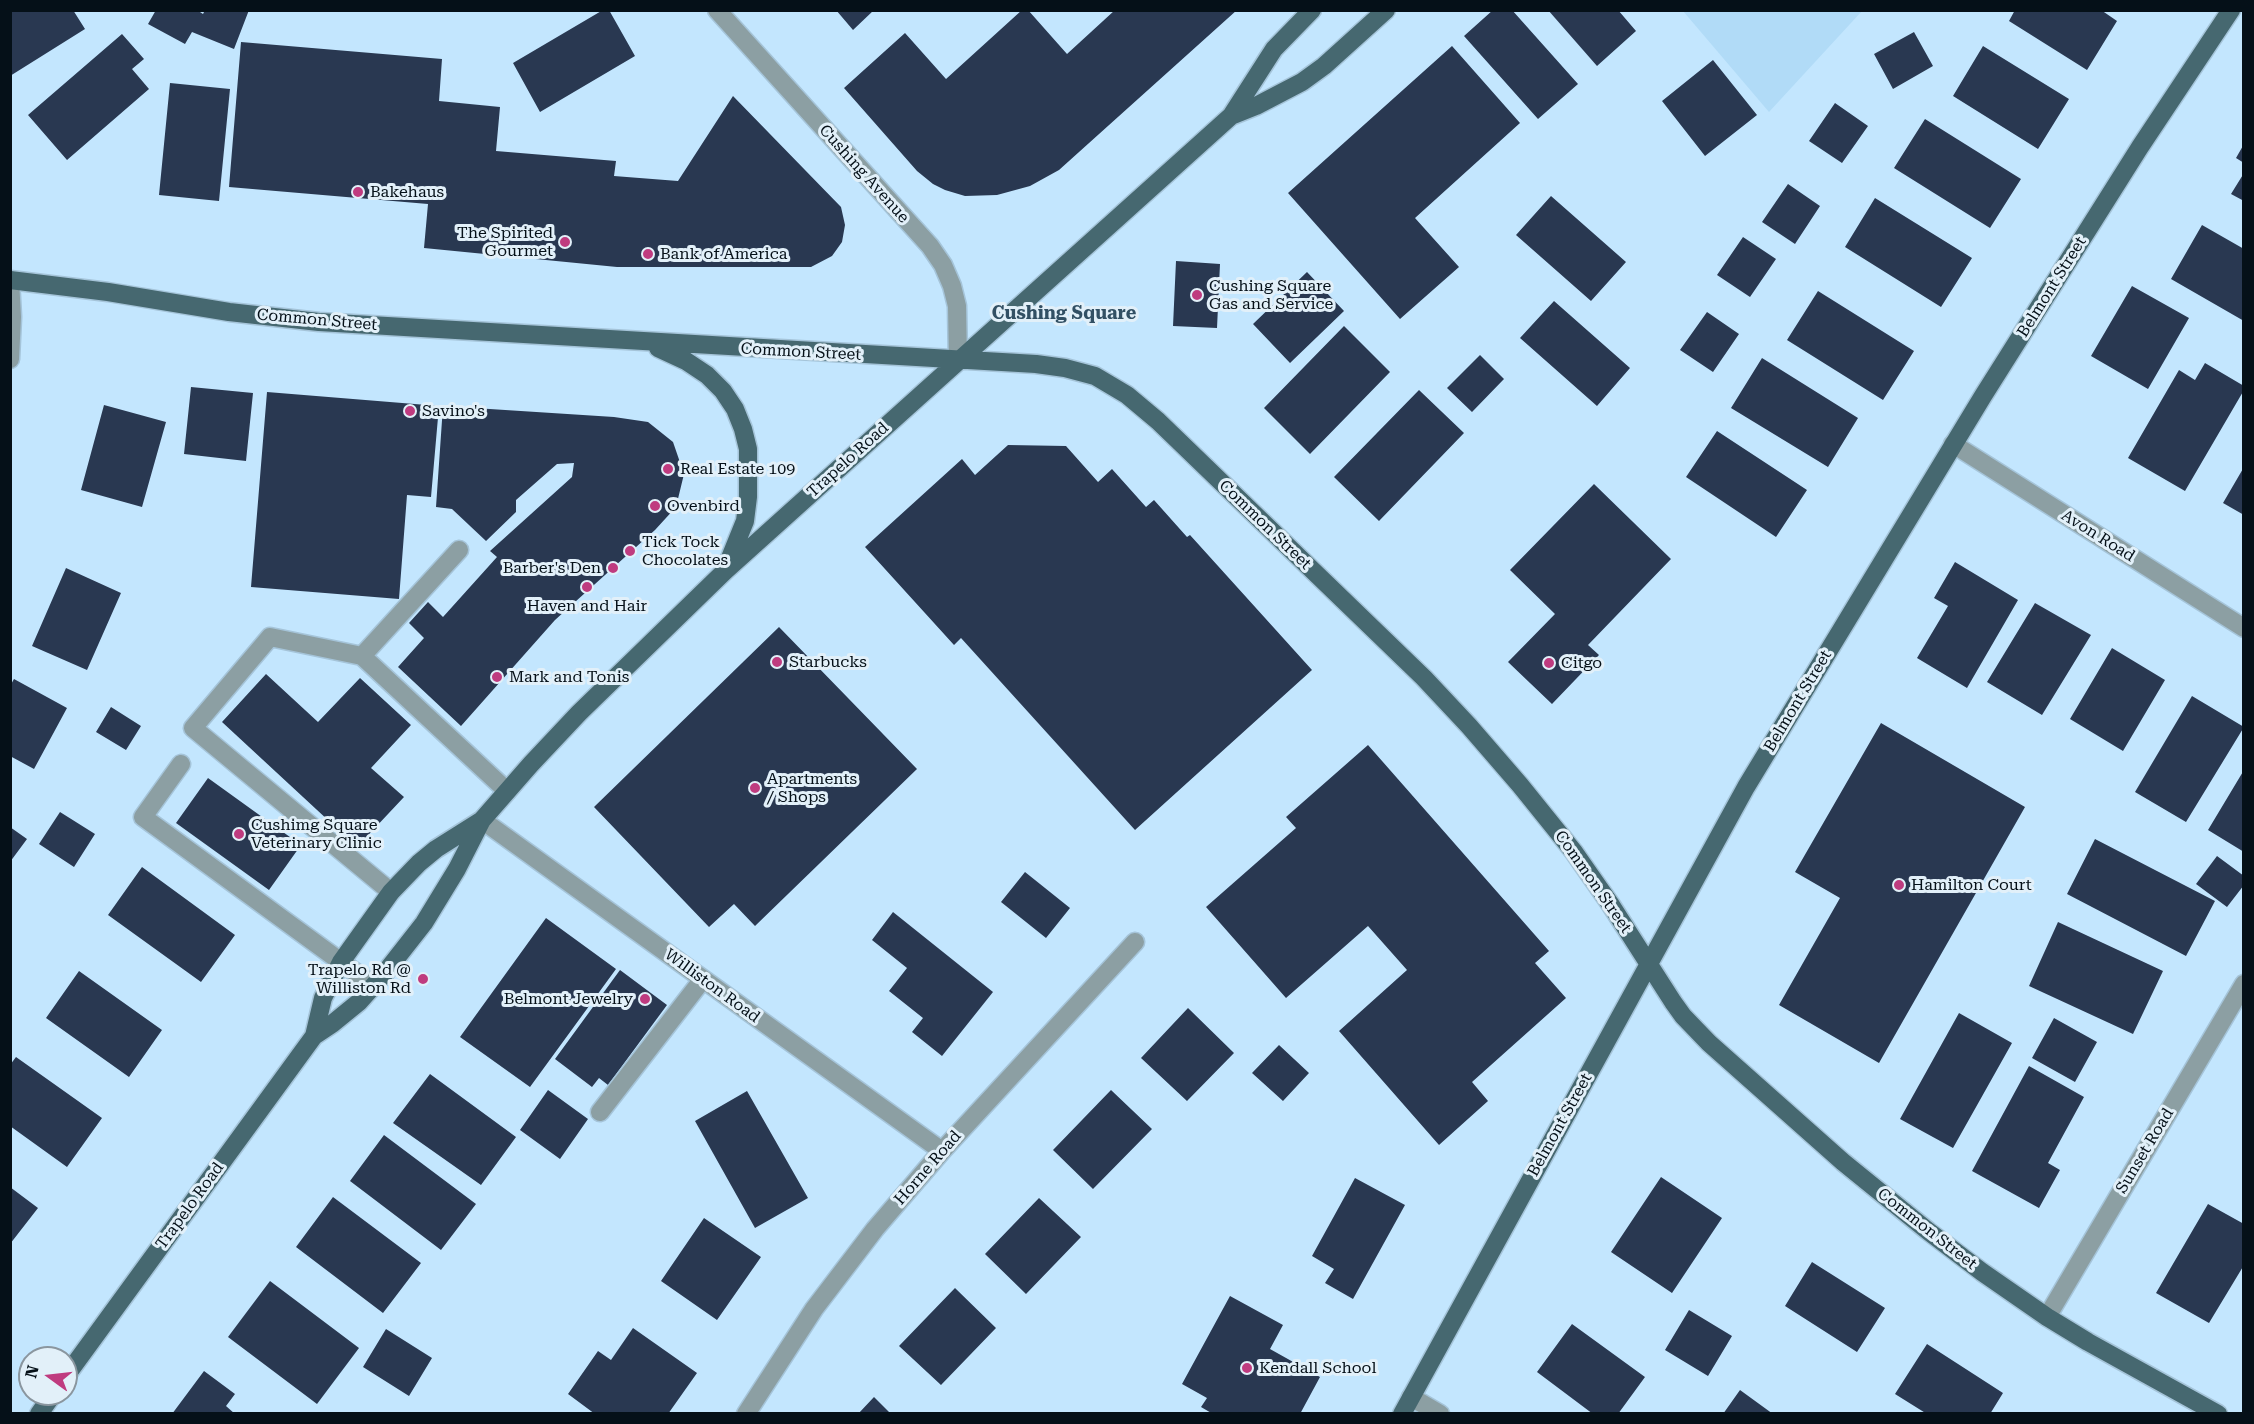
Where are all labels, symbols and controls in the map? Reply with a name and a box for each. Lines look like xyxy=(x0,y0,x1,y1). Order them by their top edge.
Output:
street label: Cushing Avenue xyxy=(815,121,913,227)
place label: Bakehaus xyxy=(370,182,444,202)
marker: Bakehaus xyxy=(351,185,365,199)
place label: The Spirited Gourmet xyxy=(457,223,553,261)
street label: Belmont Street xyxy=(2013,233,2091,341)
marker: The Spirited Gourmet xyxy=(558,235,572,249)
place label: Bank of America xyxy=(660,244,787,264)
marker: Bank of America xyxy=(641,247,655,261)
place label: Cushing Square Gas and Service xyxy=(1209,276,1333,314)
marker: Cushing Square Gas and Service xyxy=(1190,288,1204,302)
district label: Cushing Square xyxy=(992,303,1136,325)
street label: Common Street xyxy=(256,305,378,335)
street label: Common Street xyxy=(740,339,862,365)
place label: Savino's xyxy=(422,401,485,421)
marker: Savino's xyxy=(403,404,417,418)
street label: Trapelo Road xyxy=(803,418,893,502)
place label: Real Estate 109 xyxy=(680,459,795,479)
marker: Real Estate 109 xyxy=(661,462,675,476)
street label: Common Street xyxy=(1215,476,1315,574)
place label: Ovenbird xyxy=(667,496,740,516)
marker: Ovenbird xyxy=(648,499,662,513)
street label: Avon Road xyxy=(2058,506,2138,566)
place label: Tick Tock Chocolates xyxy=(642,532,728,570)
marker: Tick Tock Chocolates xyxy=(623,544,637,558)
place label: Barber's Den xyxy=(503,558,601,578)
marker: Barber's Den xyxy=(606,561,620,575)
marker: Haven and Hair xyxy=(580,580,594,594)
place label: Haven and Hair xyxy=(527,596,647,616)
street label: Belmont Street xyxy=(1760,647,1836,755)
place label: Starbucks xyxy=(789,652,867,672)
place label: Citgo xyxy=(1561,653,1602,673)
marker: Starbucks xyxy=(770,655,784,669)
marker: Citgo xyxy=(1542,656,1556,670)
place label: Mark and Tonis xyxy=(509,667,629,687)
marker: Mark and Tonis xyxy=(490,670,504,684)
place label: Apartments / Shops xyxy=(767,769,857,807)
marker: Apartments / Shops xyxy=(748,781,762,795)
place label: Cushimg Square Veterinary Clinic xyxy=(251,815,382,853)
marker: Cushimg Square Veterinary Clinic xyxy=(232,827,246,841)
street label: Common Street xyxy=(1551,827,1635,937)
place label: Hamilton Court xyxy=(1911,875,2032,895)
marker: Hamilton Court xyxy=(1892,878,1906,892)
street label: Williston Road xyxy=(661,945,763,1027)
place label: Trapelo Rd @ Williston Rd xyxy=(308,960,411,998)
marker: Trapelo Rd @ Williston Rd xyxy=(416,972,430,986)
place label: Belmont Jewelry xyxy=(504,989,633,1009)
marker: Belmont Jewelry xyxy=(638,992,652,1006)
street label: Belmont Street xyxy=(1524,1070,1596,1180)
street label: Sunset Road xyxy=(2112,1105,2178,1197)
street label: Horne Road xyxy=(891,1127,965,1209)
street label: Trapelo Road xyxy=(152,1159,228,1253)
street label: Common Street xyxy=(1874,1184,1980,1274)
north arrow xyxy=(18,1346,78,1406)
place label: Kendall School xyxy=(1259,1358,1376,1378)
marker: Kendall School xyxy=(1240,1361,1254,1375)
text: N xyxy=(21,1363,43,1380)

